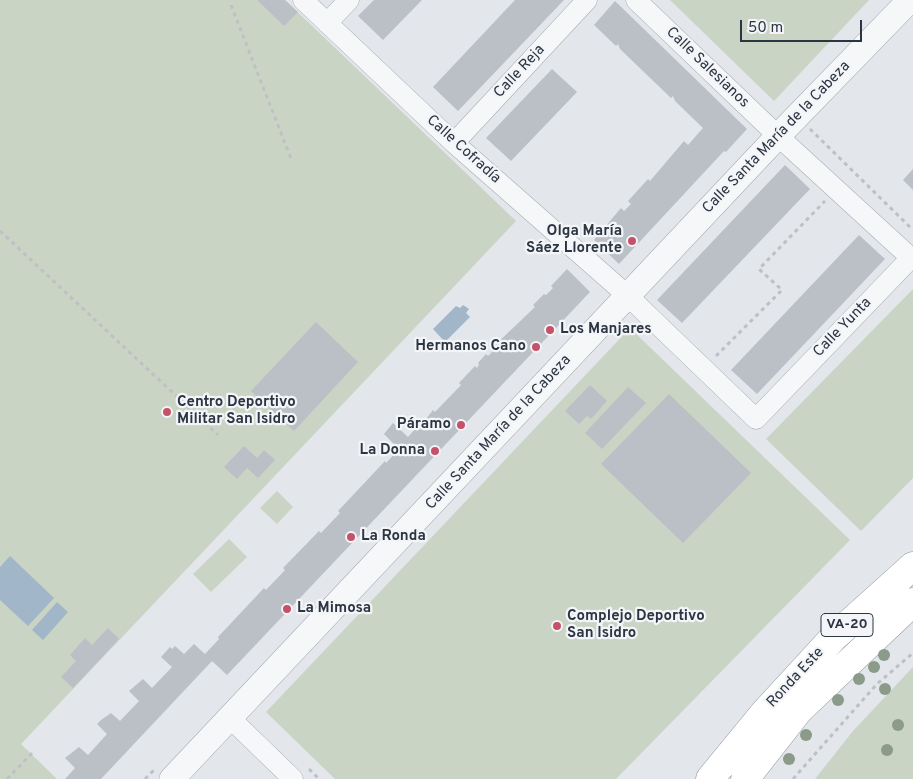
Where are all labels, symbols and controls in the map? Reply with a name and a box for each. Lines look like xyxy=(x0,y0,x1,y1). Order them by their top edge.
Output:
scale bar xyxy=(743,10,866,42)
text: 50 m xyxy=(748,19,783,38)
street label: Calle Salesianos xyxy=(662,24,752,112)
street label: Calle Reja xyxy=(491,42,549,102)
street label: Calle Santa María de la Cabeza xyxy=(699,58,855,218)
street label: Calle Cofradía xyxy=(422,112,504,188)
place label: Olga María Sáez Llorente xyxy=(526,223,622,258)
marker: Olga María Sáez Llorente xyxy=(626,235,638,247)
street label: Calle Yunta xyxy=(810,294,876,362)
place label: Los Manjares xyxy=(560,321,652,339)
marker: Los Manjares xyxy=(544,324,556,336)
place label: Hermanos Cano xyxy=(415,338,526,356)
marker: Hermanos Cano xyxy=(530,341,542,353)
street label: Calle Santa María de la Cabeza xyxy=(422,352,576,514)
place label: Centro Deportivo Militar San Isidro xyxy=(177,394,296,429)
marker: Centro Deportivo Militar San Isidro xyxy=(161,406,173,418)
place label: Páramo xyxy=(397,416,451,434)
marker: Páramo xyxy=(455,419,467,431)
place label: La Donna xyxy=(359,442,425,460)
marker: La Donna xyxy=(429,445,441,457)
place label: La Ronda xyxy=(361,528,426,546)
marker: La Ronda xyxy=(345,531,357,543)
place label: La Mimosa xyxy=(297,600,371,618)
marker: La Mimosa xyxy=(281,603,293,615)
place label: Complejo Deportivo San Isidro xyxy=(567,608,705,643)
road number: VA-20 xyxy=(821,614,873,636)
marker: Complejo Deportivo San Isidro xyxy=(551,620,563,632)
street label: Ronda Este xyxy=(764,644,828,712)

